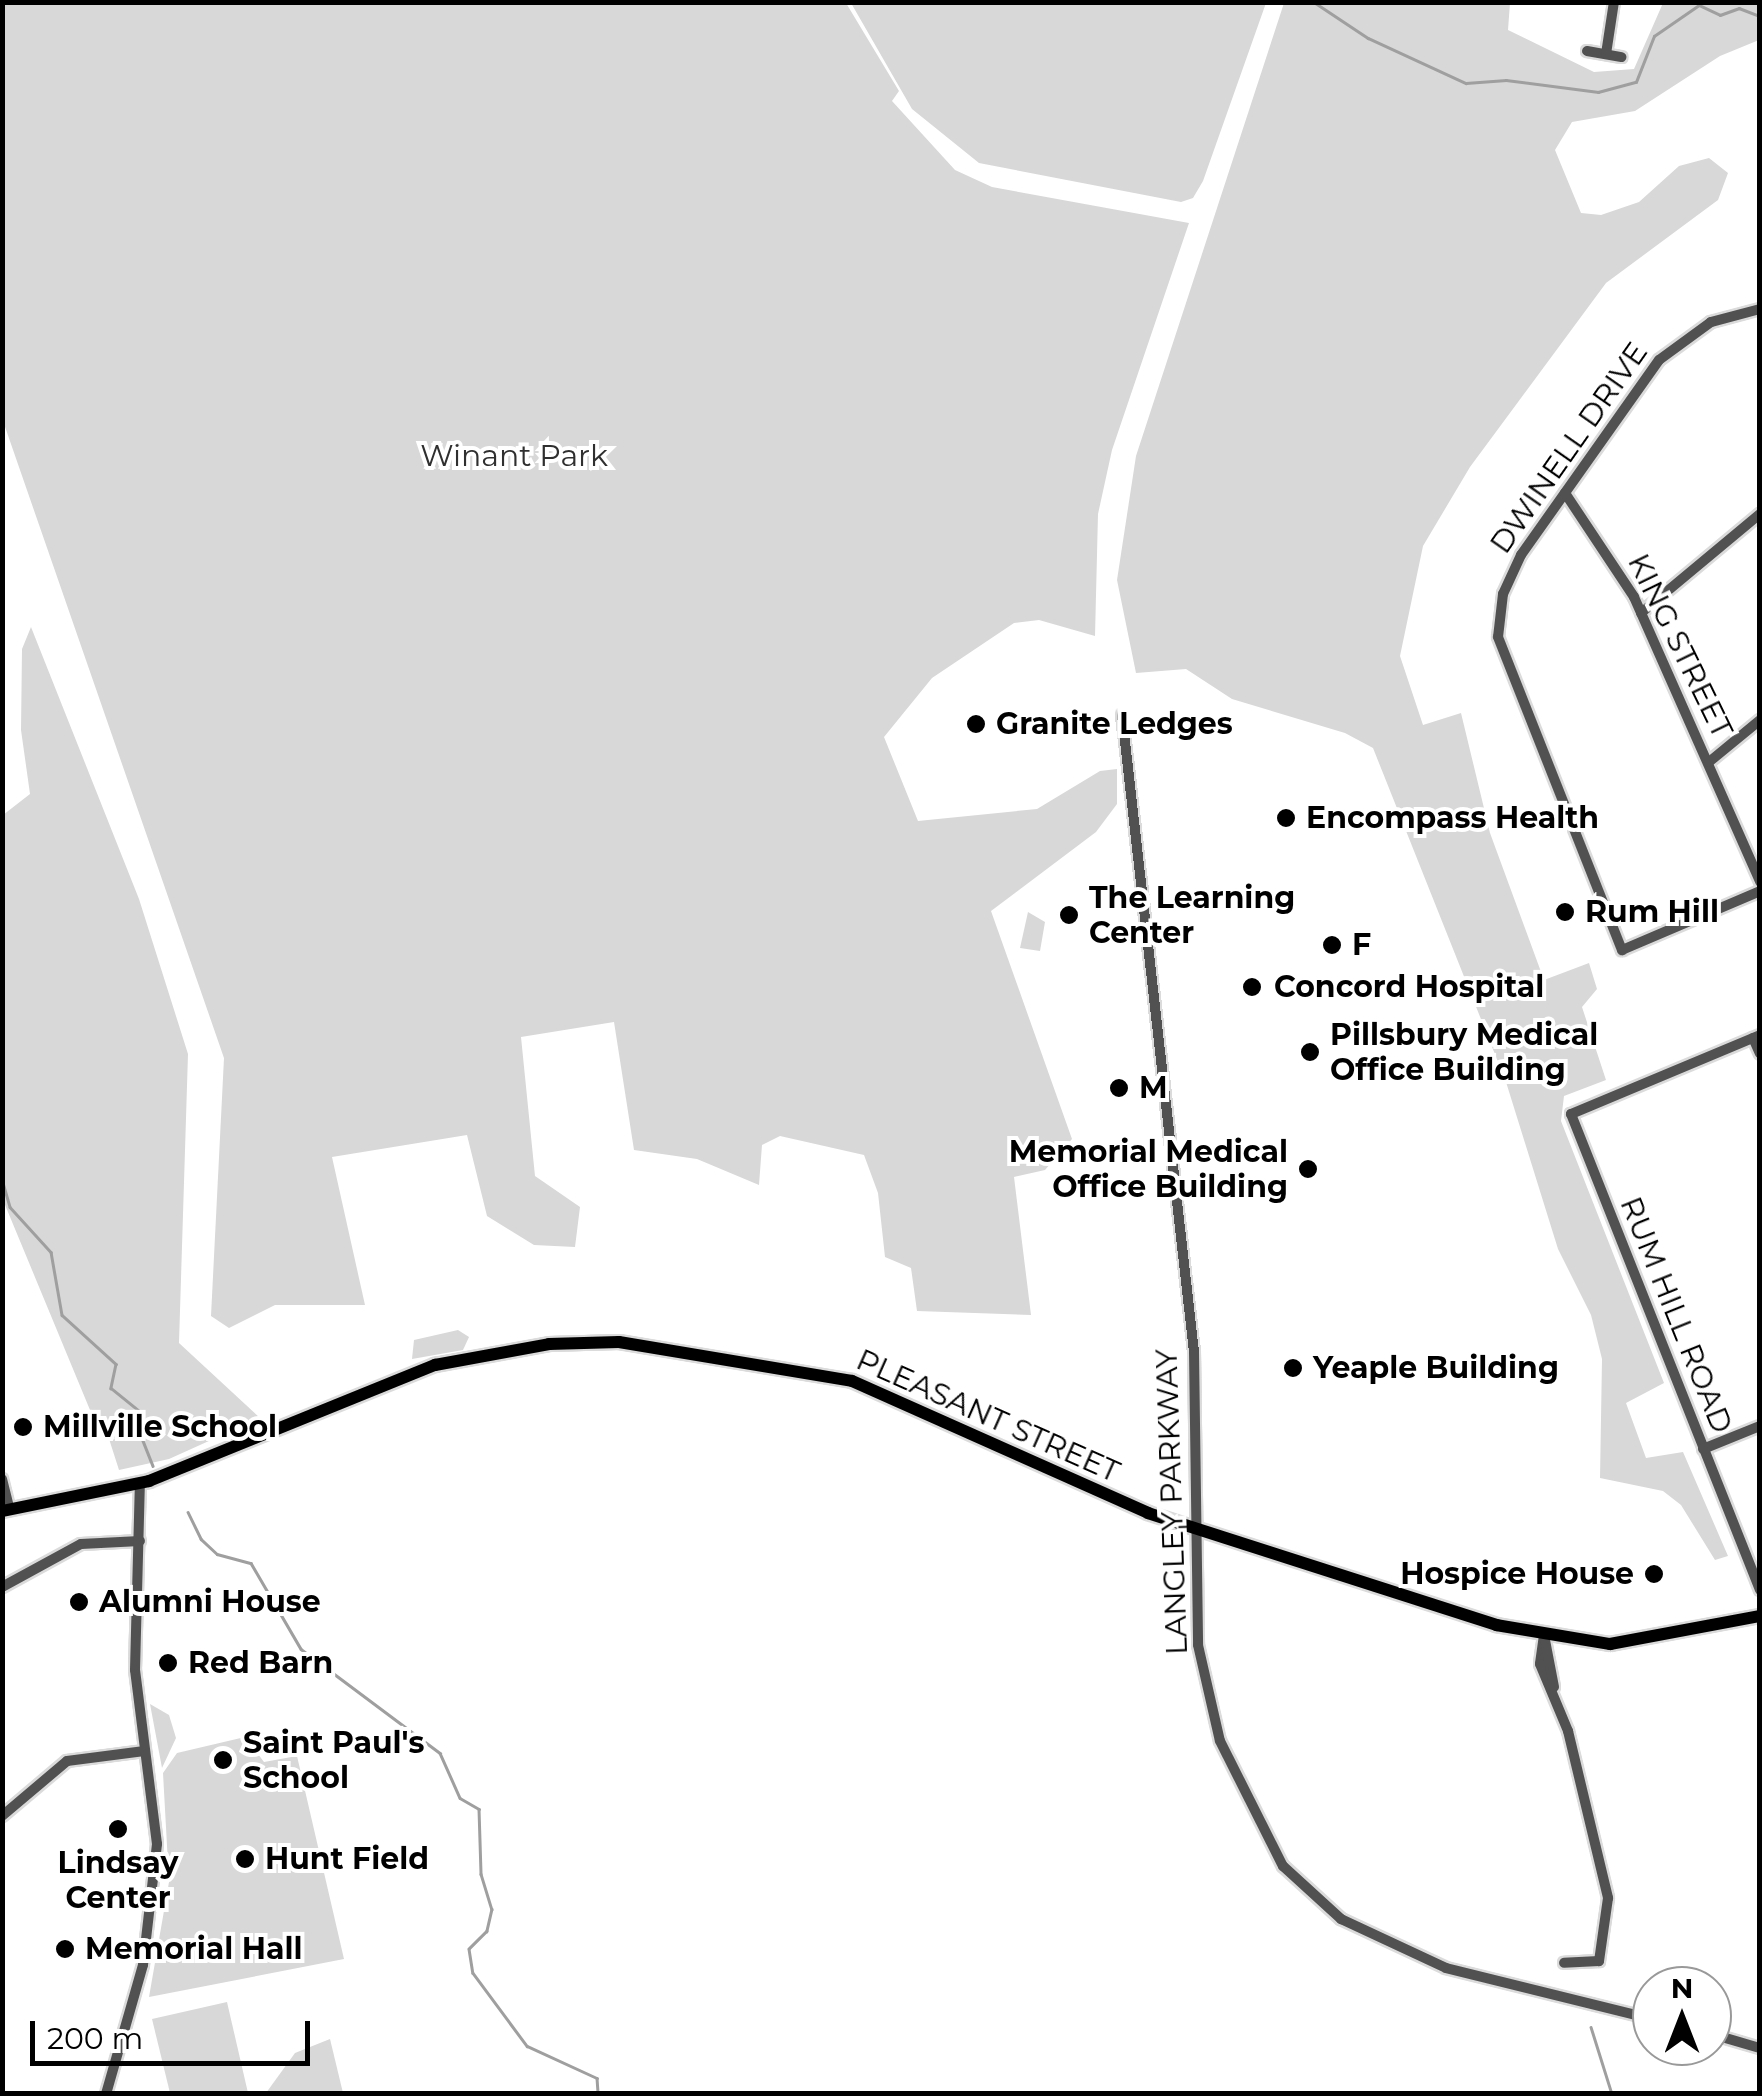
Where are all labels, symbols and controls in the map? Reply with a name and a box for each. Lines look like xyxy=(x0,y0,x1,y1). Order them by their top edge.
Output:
street label: DWINELL DRIVE xyxy=(1483,336,1655,560)
park label: Winant Park xyxy=(420,438,608,474)
street label: KING STREET xyxy=(1620,548,1740,744)
place label: Granite Ledges xyxy=(996,706,1233,742)
marker: Granite Ledges xyxy=(965,713,987,735)
place label: Encompass Health xyxy=(1306,800,1599,836)
marker: Encompass Health xyxy=(1275,807,1297,829)
place label: The Learning Center xyxy=(1089,880,1295,950)
place label: Rum Hill xyxy=(1585,894,1719,930)
marker: Rum Hill xyxy=(1554,901,1576,923)
marker: The Learning Center xyxy=(1058,904,1080,926)
place label: F xyxy=(1352,927,1371,963)
marker: F xyxy=(1321,934,1343,956)
place label: Concord Hospital xyxy=(1274,969,1544,1005)
marker: Concord Hospital xyxy=(1239,974,1265,1000)
place label: Pillsbury Medical Office Building xyxy=(1330,1017,1598,1088)
marker: Pillsbury Medical Office Building xyxy=(1299,1041,1321,1063)
place label: M xyxy=(1139,1070,1168,1106)
marker: M xyxy=(1108,1077,1130,1099)
place label: Memorial Medical Office Building xyxy=(1009,1134,1288,1204)
marker: Memorial Medical Office Building xyxy=(1297,1158,1319,1180)
street label: RUM HILL ROAD xyxy=(1612,1192,1740,1438)
street label: PLEASANT STREET xyxy=(851,1342,1125,1490)
street label: LANGLEY PARKWAY xyxy=(1149,1348,1195,1656)
place label: Yeaple Building xyxy=(1313,1350,1559,1386)
marker: Yeaple Building xyxy=(1282,1357,1304,1379)
place label: Millville School xyxy=(43,1409,277,1445)
marker: Millville School xyxy=(12,1416,34,1438)
place label: Hospice House xyxy=(1400,1556,1634,1592)
marker: Hospice House xyxy=(1643,1563,1665,1585)
place label: Alumni House xyxy=(99,1584,321,1620)
marker: Alumni House xyxy=(68,1591,90,1613)
place label: Red Barn xyxy=(188,1645,333,1681)
marker: Red Barn xyxy=(157,1652,179,1674)
place label: Saint Paul's School xyxy=(243,1725,424,1796)
marker: Saint Paul's School xyxy=(212,1749,234,1771)
marker: Lindsay Center xyxy=(107,1818,129,1840)
place label: Hunt Field xyxy=(265,1841,429,1877)
place label: Lindsay Center xyxy=(58,1845,178,1916)
marker: Hunt Field xyxy=(234,1848,256,1870)
place label: Memorial Hall xyxy=(85,1931,303,1967)
marker: Memorial Hall xyxy=(54,1938,76,1960)
north arrow xyxy=(1632,1966,1732,2066)
text: N xyxy=(1671,1971,1693,2005)
scale bar xyxy=(35,2001,315,2063)
text: 200 m xyxy=(47,2020,143,2057)

